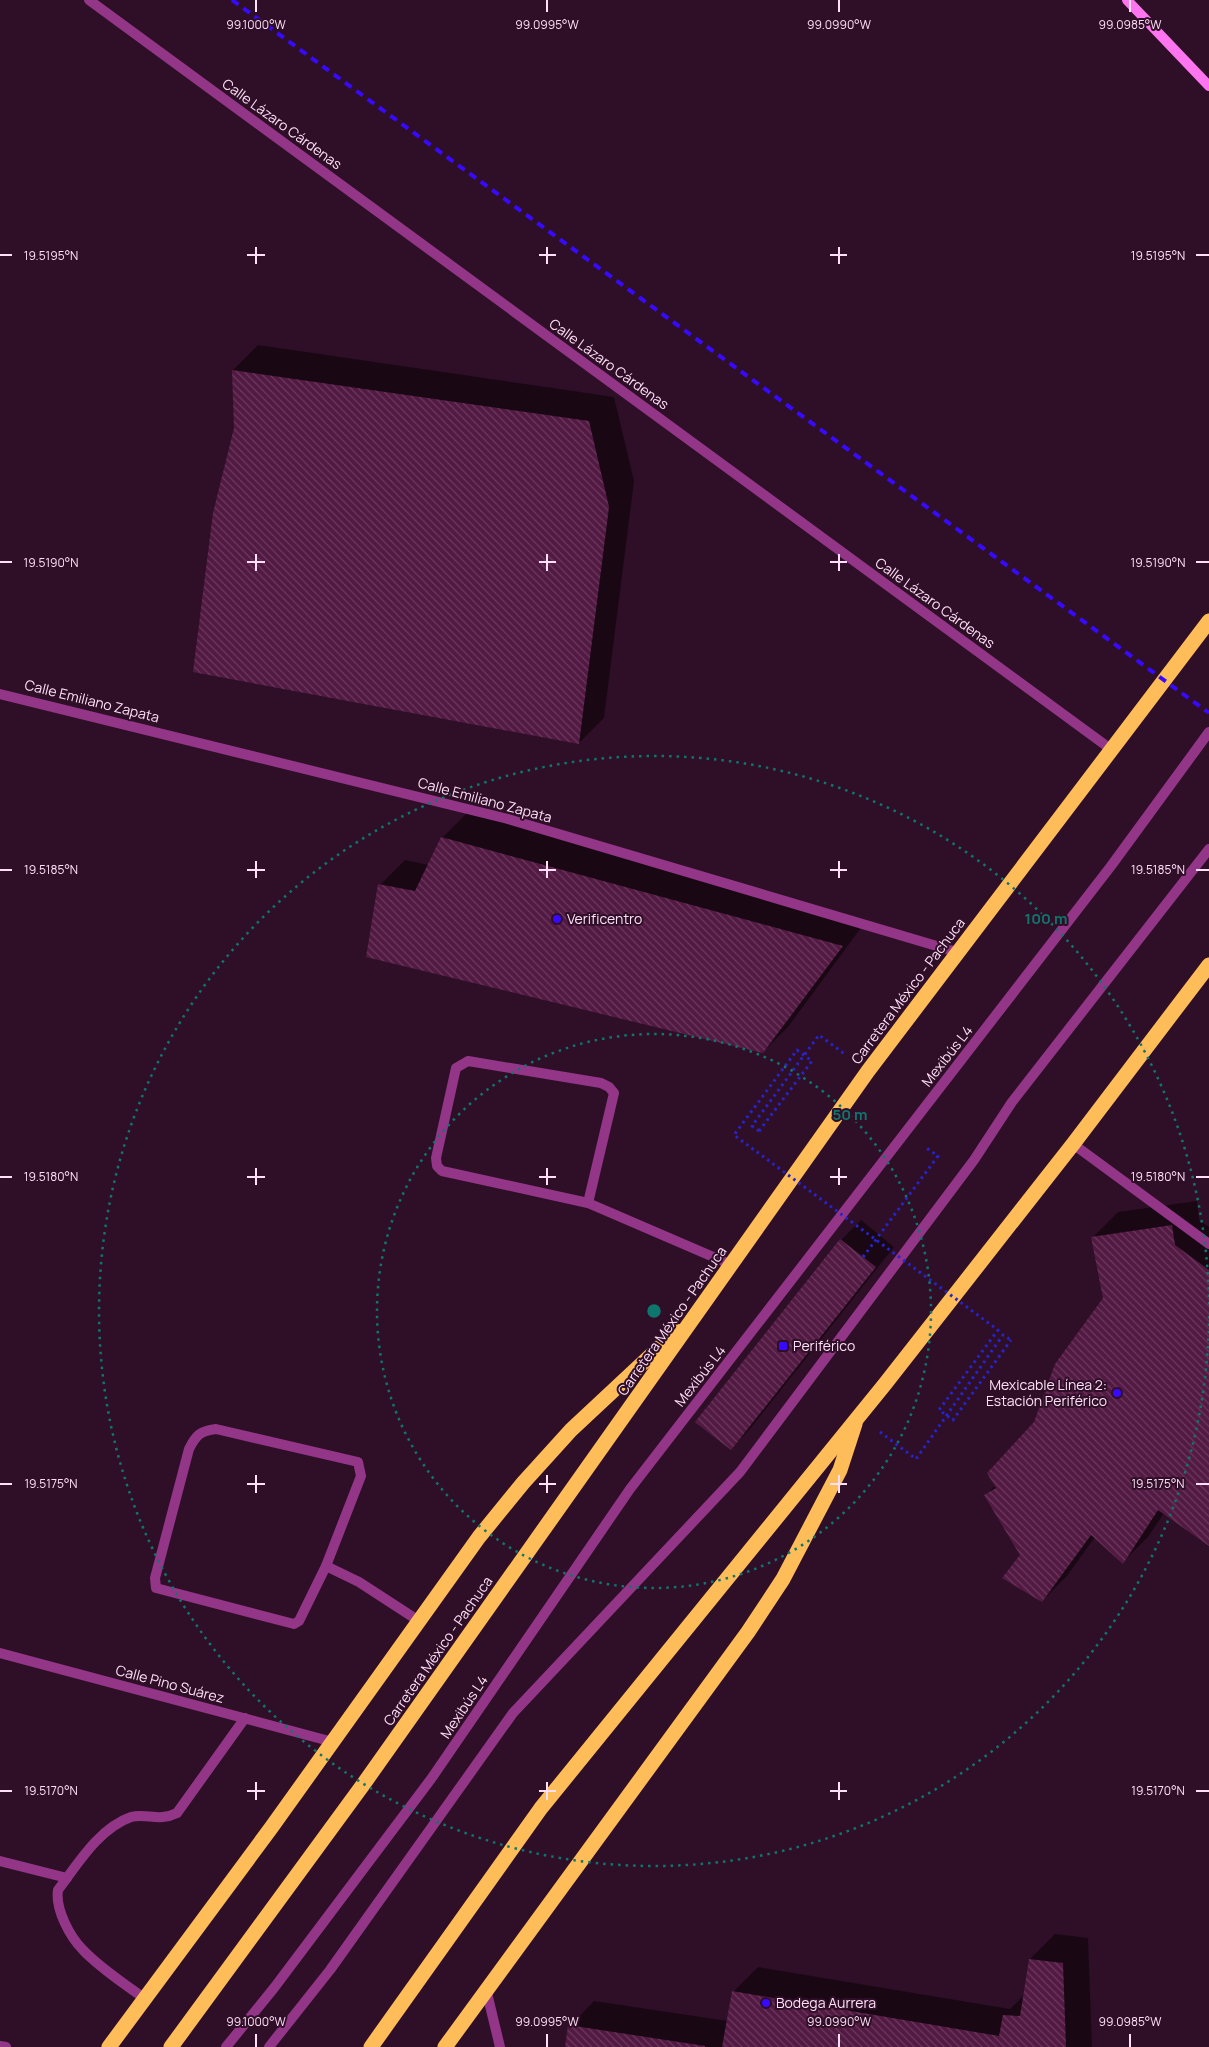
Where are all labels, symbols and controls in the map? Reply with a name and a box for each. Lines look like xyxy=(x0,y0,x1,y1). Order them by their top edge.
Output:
text: 99.1000°W xyxy=(226,16,287,33)
text: 99.0995°W xyxy=(515,16,580,33)
text: 99.0990°W xyxy=(807,16,872,33)
text: 99.0985°W xyxy=(1099,16,1162,33)
street label: Calle Lázaro Cárdenas xyxy=(219,74,346,173)
text: 19.5195°N xyxy=(24,247,78,264)
text: 19.5195°N xyxy=(1131,247,1185,264)
street label: Calle Lázaro Cárdenas xyxy=(546,314,673,413)
street label: Calle Lázaro Cárdenas xyxy=(872,553,999,652)
text: 19.5190°N xyxy=(24,554,78,571)
text: 19.5190°N xyxy=(1131,554,1185,571)
street label: Calle Emiliano Zapata xyxy=(23,675,161,726)
street label: Calle Emiliano Zapata xyxy=(416,772,554,827)
text: 19.5185°N xyxy=(24,861,78,878)
text: 19.5185°N xyxy=(1131,861,1185,878)
text: 100 m xyxy=(1025,908,1067,929)
place label: Verificentro xyxy=(567,909,642,928)
marker: Verificentro xyxy=(551,913,563,925)
street label: Carretera México - Pachuca xyxy=(846,914,969,1068)
street label: Mexibús L4 xyxy=(917,1021,976,1090)
text: 50 m xyxy=(832,1104,868,1125)
text: 19.5180°N xyxy=(24,1168,78,1185)
text: 19.5180°N xyxy=(1131,1168,1185,1185)
street label: Carretera México - Pachuca xyxy=(613,1242,730,1399)
centre of rings xyxy=(645,1302,663,1320)
place label: Periférico xyxy=(793,1336,855,1355)
marker: Periférico xyxy=(777,1340,789,1352)
street label: Mexibús L4 xyxy=(670,1341,729,1410)
place label: Mexicable Línea 2: Estación Periférico xyxy=(986,1375,1107,1410)
marker: Mexicable Línea 2: Estación Periférico xyxy=(1111,1387,1123,1399)
text: 19.5175°N xyxy=(24,1475,78,1492)
text: 19.5175°N xyxy=(1131,1475,1185,1492)
street label: Carretera México - Pachuca xyxy=(379,1572,496,1729)
street label: Calle Pino Suárez xyxy=(114,1660,226,1707)
street label: Mexibús L4 xyxy=(435,1671,492,1742)
text: 19.5170°N xyxy=(24,1782,78,1799)
text: 19.5170°N xyxy=(1131,1782,1185,1799)
place label: Bodega Aurrera xyxy=(776,1993,876,2012)
marker: Bodega Aurrera xyxy=(760,1997,772,2009)
text: 99.1000°W xyxy=(226,2013,287,2030)
text: 99.0995°W xyxy=(515,2013,580,2030)
text: 99.0990°W xyxy=(807,2013,872,2030)
text: 99.0985°W xyxy=(1099,2013,1162,2030)

